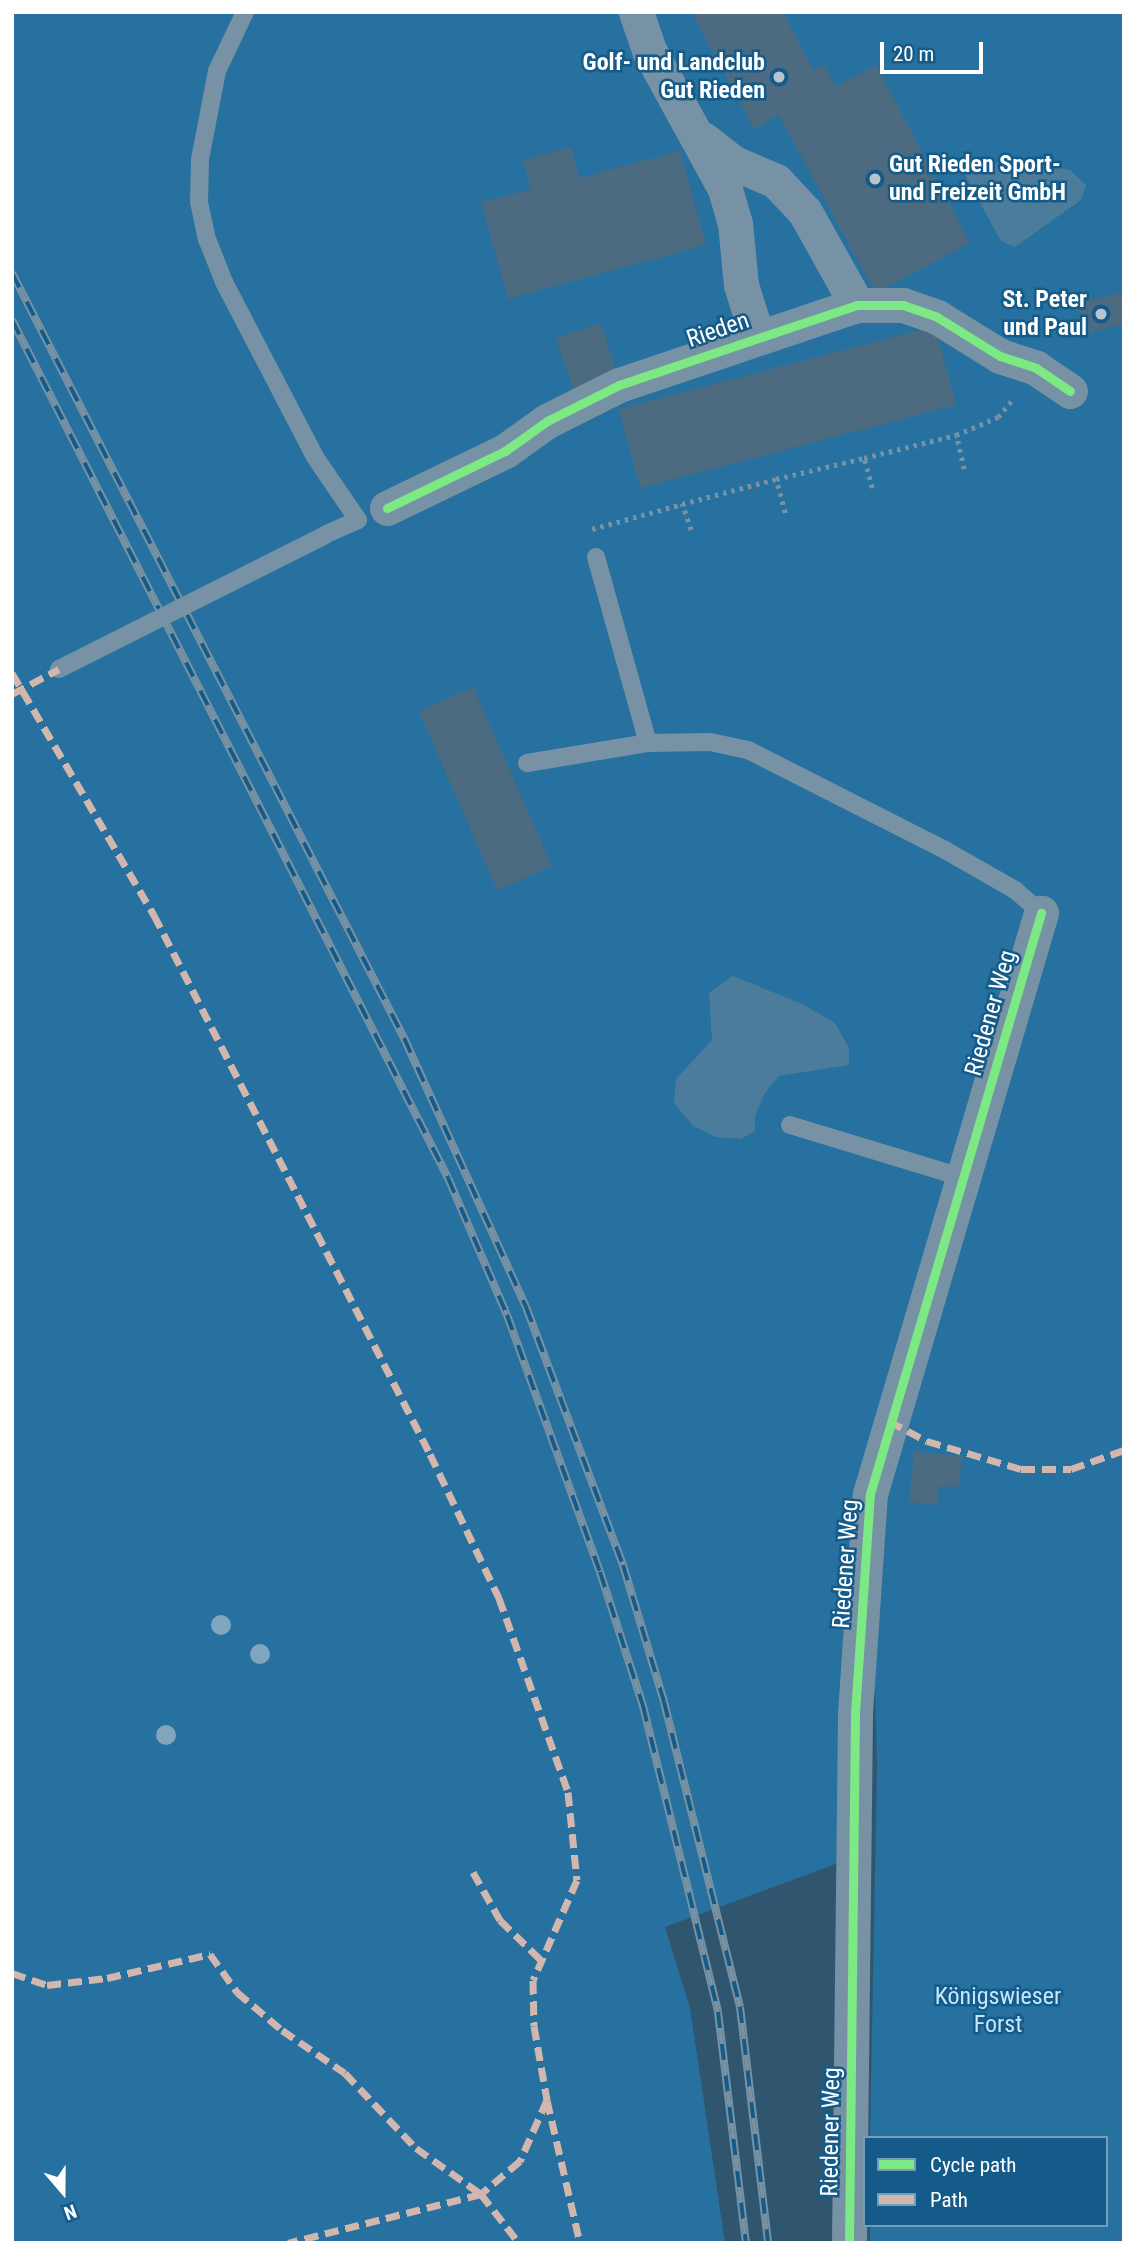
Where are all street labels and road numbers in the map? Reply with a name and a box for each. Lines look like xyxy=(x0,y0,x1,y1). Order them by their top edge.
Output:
street label: Rieden xyxy=(683,306,753,354)
street label: Riedener Weg xyxy=(959,947,1023,1079)
street label: Riedener Weg xyxy=(827,1498,865,1630)
street label: Riedener Weg xyxy=(815,2067,847,2197)

